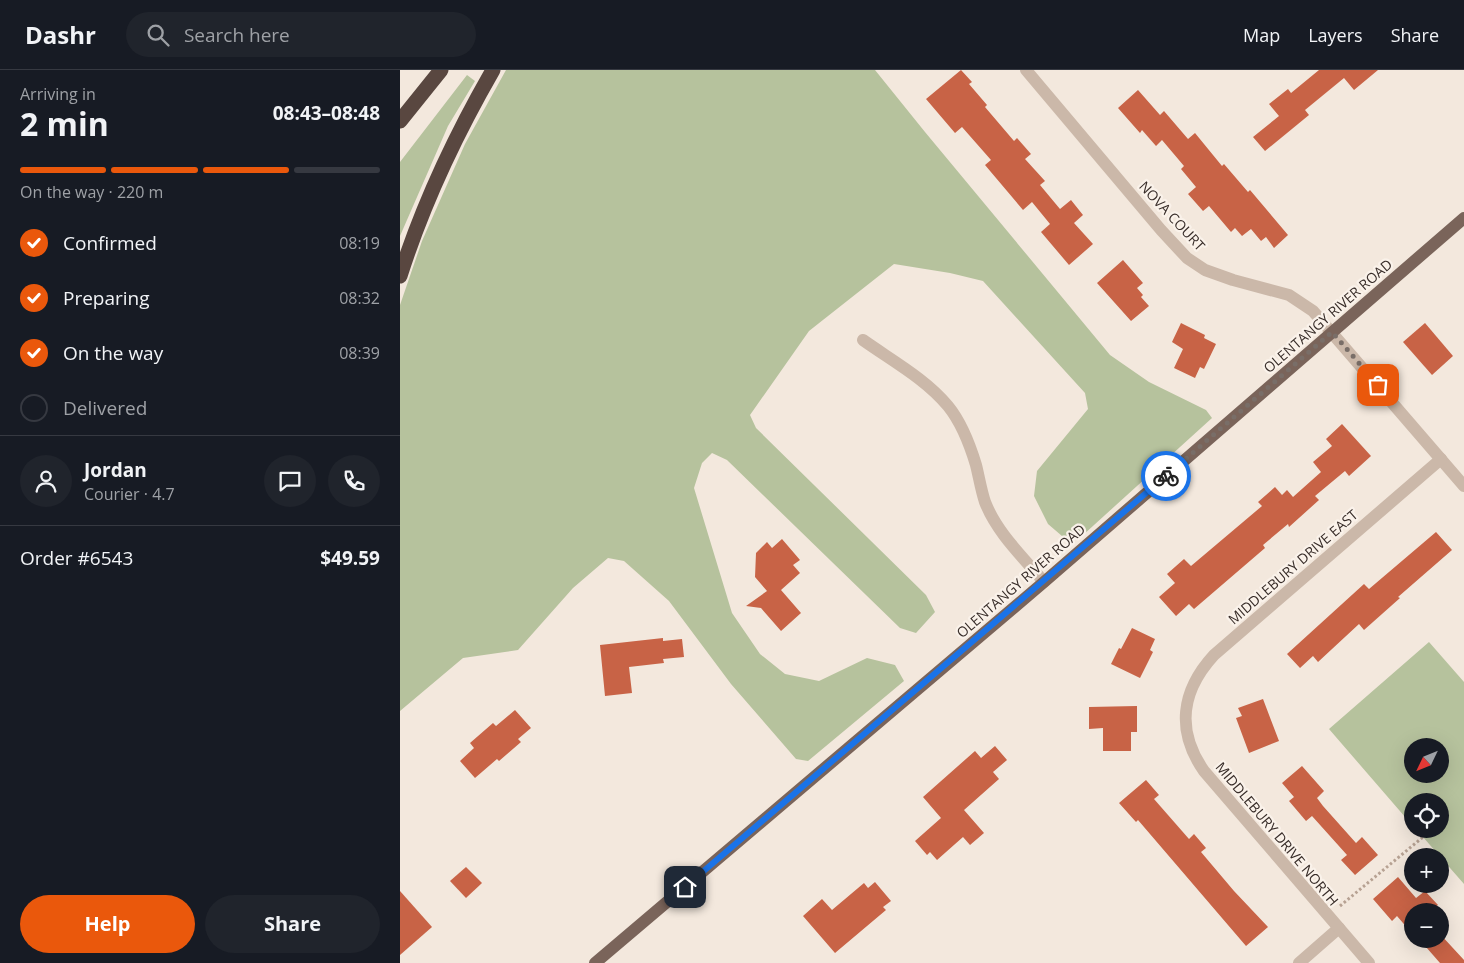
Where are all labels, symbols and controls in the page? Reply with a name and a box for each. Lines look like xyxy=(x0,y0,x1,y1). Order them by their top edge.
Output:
search box xyxy=(126,12,476,57)
text: Dashr xyxy=(25,18,96,51)
icon: search xyxy=(144,21,172,49)
text: Search here xyxy=(184,22,290,48)
text: Map xyxy=(1243,23,1280,47)
text: Layers xyxy=(1308,23,1363,47)
text: Share xyxy=(1391,23,1439,47)
text: Arriving in xyxy=(20,83,96,105)
text: 08:43–08:48 xyxy=(273,100,380,126)
text: 2 min xyxy=(20,102,109,145)
street label: NOVA COURT xyxy=(1135,177,1210,255)
text: On the way · 220 m xyxy=(20,181,163,203)
icon: check xyxy=(20,229,48,257)
text: Confirmed xyxy=(63,230,157,256)
text: 08:19 xyxy=(339,232,380,254)
street label: OLENTANGY RIVER ROAD xyxy=(1259,254,1396,377)
icon: check xyxy=(20,284,48,312)
text: Preparing xyxy=(63,285,150,311)
text: 08:32 xyxy=(339,287,380,309)
icon: check xyxy=(20,339,48,367)
text: On the way xyxy=(63,340,163,366)
text: 08:39 xyxy=(339,342,380,364)
pin xyxy=(1357,364,1399,406)
icon: bag xyxy=(1364,371,1392,399)
text: Delivered xyxy=(63,395,147,421)
courier xyxy=(1141,451,1191,501)
button: person xyxy=(20,455,72,507)
button: chat xyxy=(264,455,316,507)
button: phone xyxy=(328,455,380,507)
text: Jordan xyxy=(84,457,147,483)
icon: bike xyxy=(1152,462,1180,490)
text: Courier · 4.7 xyxy=(84,483,175,505)
street label: MIDDLEBURY DRIVE EAST xyxy=(1224,505,1362,628)
street label: OLENTANGY RIVER ROAD xyxy=(952,519,1089,642)
text: Order #6543 xyxy=(20,545,133,571)
text: $49.59 xyxy=(320,545,380,571)
north arrow xyxy=(1404,738,1449,782)
map controls xyxy=(1404,738,1449,948)
street label: MIDDLEBURY DRIVE NORTH xyxy=(1212,758,1343,909)
button: locate xyxy=(1404,793,1449,838)
button: + xyxy=(1404,848,1449,893)
pin xyxy=(664,866,706,908)
icon: home xyxy=(671,873,699,901)
button: Help xyxy=(20,895,195,953)
button: Share xyxy=(205,895,380,953)
button: − xyxy=(1404,903,1449,948)

